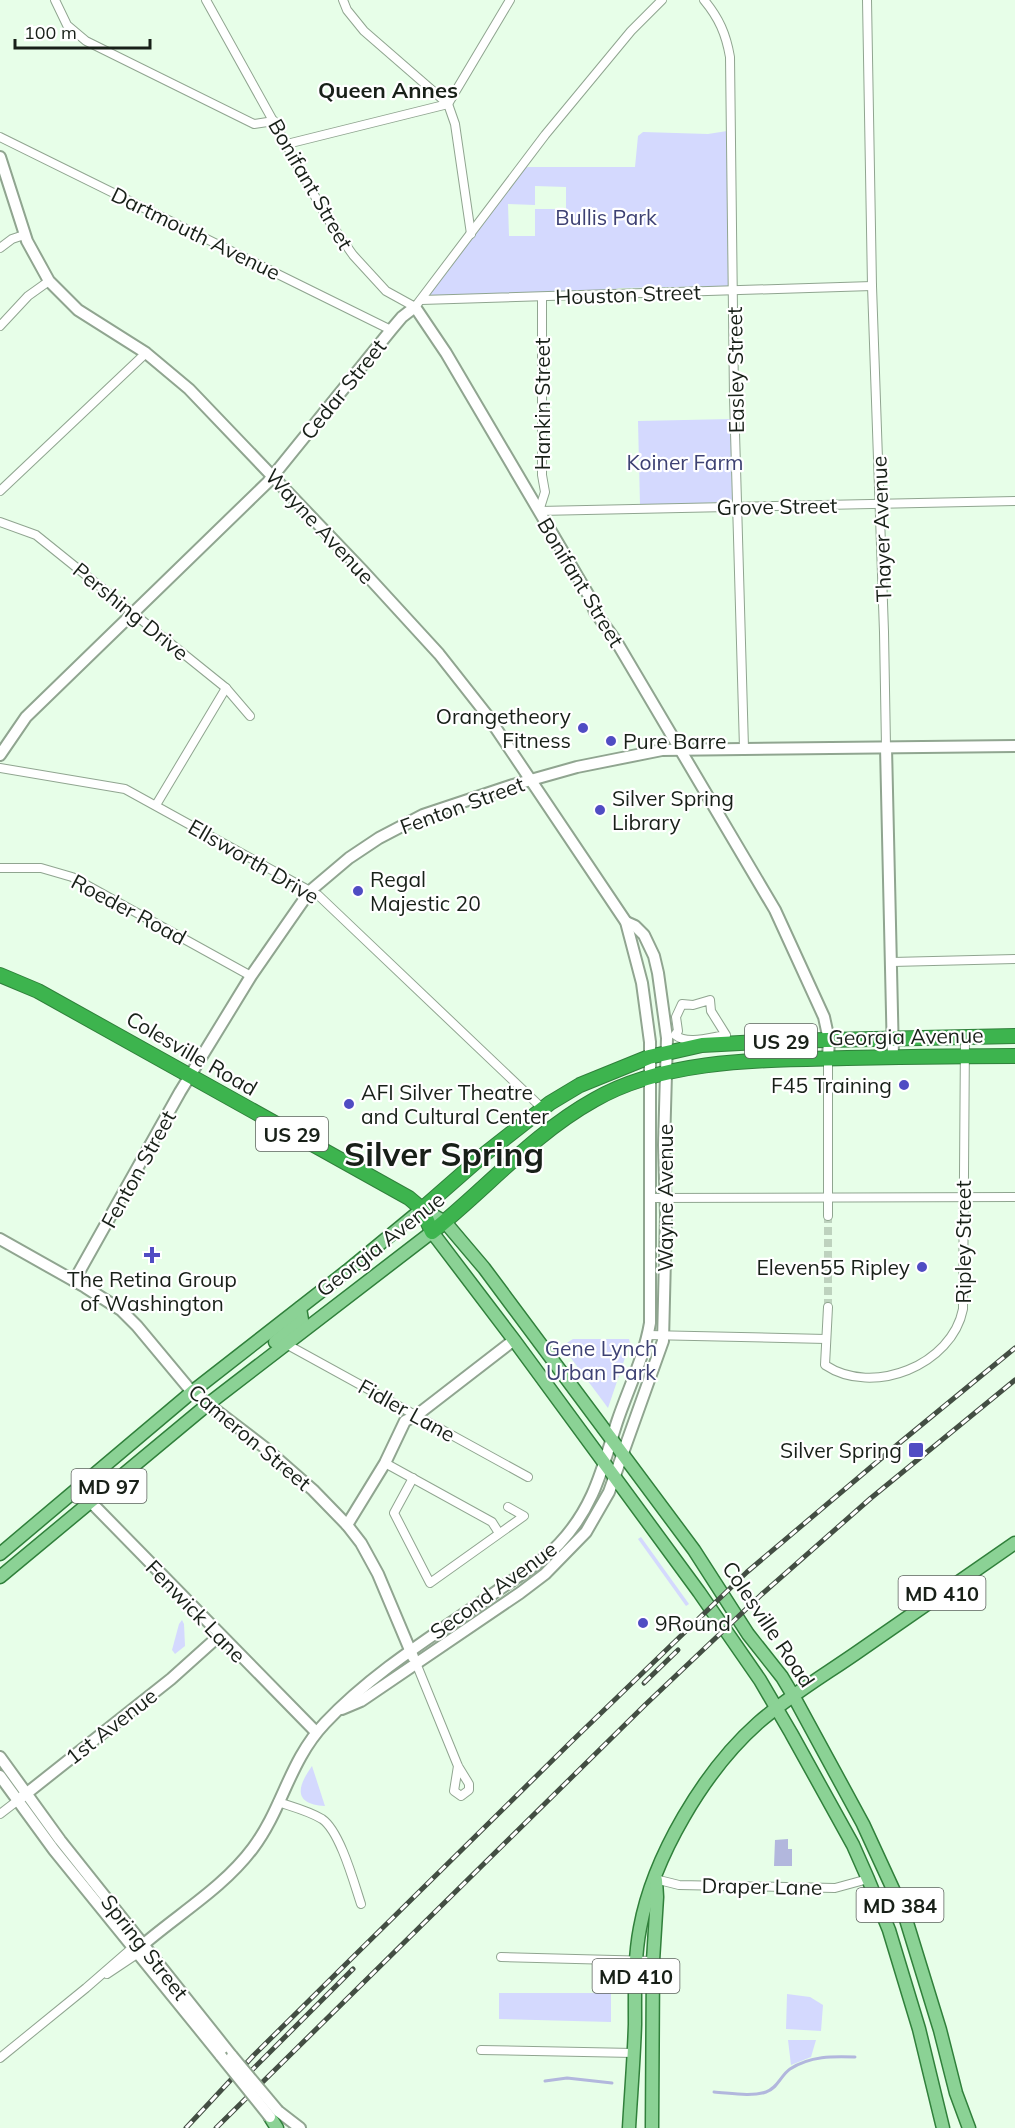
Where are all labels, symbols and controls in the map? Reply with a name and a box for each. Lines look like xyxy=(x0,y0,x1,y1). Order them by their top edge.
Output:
scale bar xyxy=(15,12,150,50)
text: 100 m xyxy=(24,21,77,44)
district label: Queen Annes xyxy=(318,76,458,104)
street label: Bonifant Street xyxy=(263,114,359,254)
street label: Dartmouth Avenue xyxy=(107,181,285,285)
park label: Bullis Park xyxy=(555,204,657,230)
street label: Houston Street xyxy=(555,278,701,310)
street label: Easley Street xyxy=(721,307,749,433)
street label: Cedar Street xyxy=(295,334,391,444)
street label: Hankin Street xyxy=(529,338,555,470)
park label: Koiner Farm xyxy=(627,449,743,475)
street label: Thayer Avenue xyxy=(865,456,897,602)
street label: Wayne Avenue xyxy=(260,463,380,589)
street label: Grove Street xyxy=(716,492,838,520)
street label: Bonifant Street xyxy=(532,513,630,651)
street label: Pershing Drive xyxy=(68,557,194,665)
place label: Orangetheory Fitness xyxy=(436,703,571,753)
marker: Orangetheory Fitness xyxy=(576,721,590,735)
place label: Pure Barre xyxy=(623,728,726,754)
marker: Pure Barre xyxy=(604,734,618,748)
street label: Fenton Street xyxy=(396,771,528,839)
place label: Silver Spring Library xyxy=(612,785,734,835)
marker: Silver Spring Library xyxy=(593,803,607,817)
street label: Ellsworth Drive xyxy=(184,813,324,909)
place label: Regal Majestic 20 xyxy=(370,866,481,916)
street label: Roeder Road xyxy=(67,868,191,950)
marker: Regal Majestic 20 xyxy=(351,884,365,898)
street label: Colesville Road xyxy=(122,1005,262,1101)
street label: Georgia Avenue xyxy=(828,1022,984,1050)
road number: US 29 xyxy=(745,1024,817,1058)
place label: F45 Training xyxy=(771,1072,892,1098)
marker: F45 Training xyxy=(897,1078,911,1092)
place label: AFI Silver Theatre and Cultural Center xyxy=(361,1079,549,1129)
marker: AFI Silver Theatre and Cultural Center xyxy=(342,1097,356,1111)
street label: Fenton Street xyxy=(95,1106,181,1232)
road number: US 29 xyxy=(256,1117,328,1151)
street label: Wayne Avenue xyxy=(652,1124,678,1272)
district label: Silver Spring xyxy=(344,1133,544,1174)
street label: Ripley Street xyxy=(950,1180,976,1304)
street label: Georgia Avenue xyxy=(311,1186,449,1302)
marker: The Retina Group of Washington xyxy=(143,1246,161,1264)
place label: Eleven55 Ripley xyxy=(756,1254,910,1280)
marker: Eleven55 Ripley xyxy=(915,1260,929,1274)
place label: The Retina Group of Washington xyxy=(67,1266,237,1316)
park label: Gene Lynch Urban Park xyxy=(545,1335,657,1385)
street label: Fidler Lane xyxy=(354,1373,460,1447)
street label: Cameron Street xyxy=(183,1378,317,1496)
place label: Silver Spring xyxy=(780,1437,902,1463)
marker: Silver Spring xyxy=(907,1441,925,1459)
road number: MD 97 xyxy=(72,1469,146,1503)
street label: Second Avenue xyxy=(425,1535,561,1645)
street label: Fenwick Lane xyxy=(141,1554,251,1668)
street label: Colesville Road xyxy=(717,1556,821,1692)
road number: MD 410 xyxy=(898,1576,986,1610)
place label: 9Round xyxy=(655,1610,731,1636)
marker: 9Round xyxy=(636,1616,650,1630)
street label: 1st Avenue xyxy=(60,1682,162,1770)
street label: Draper Lane xyxy=(701,1872,823,1900)
road number: MD 384 xyxy=(856,1888,944,1922)
street label: Spring Street xyxy=(96,1889,194,2005)
road number: MD 410 xyxy=(592,1959,680,1993)

